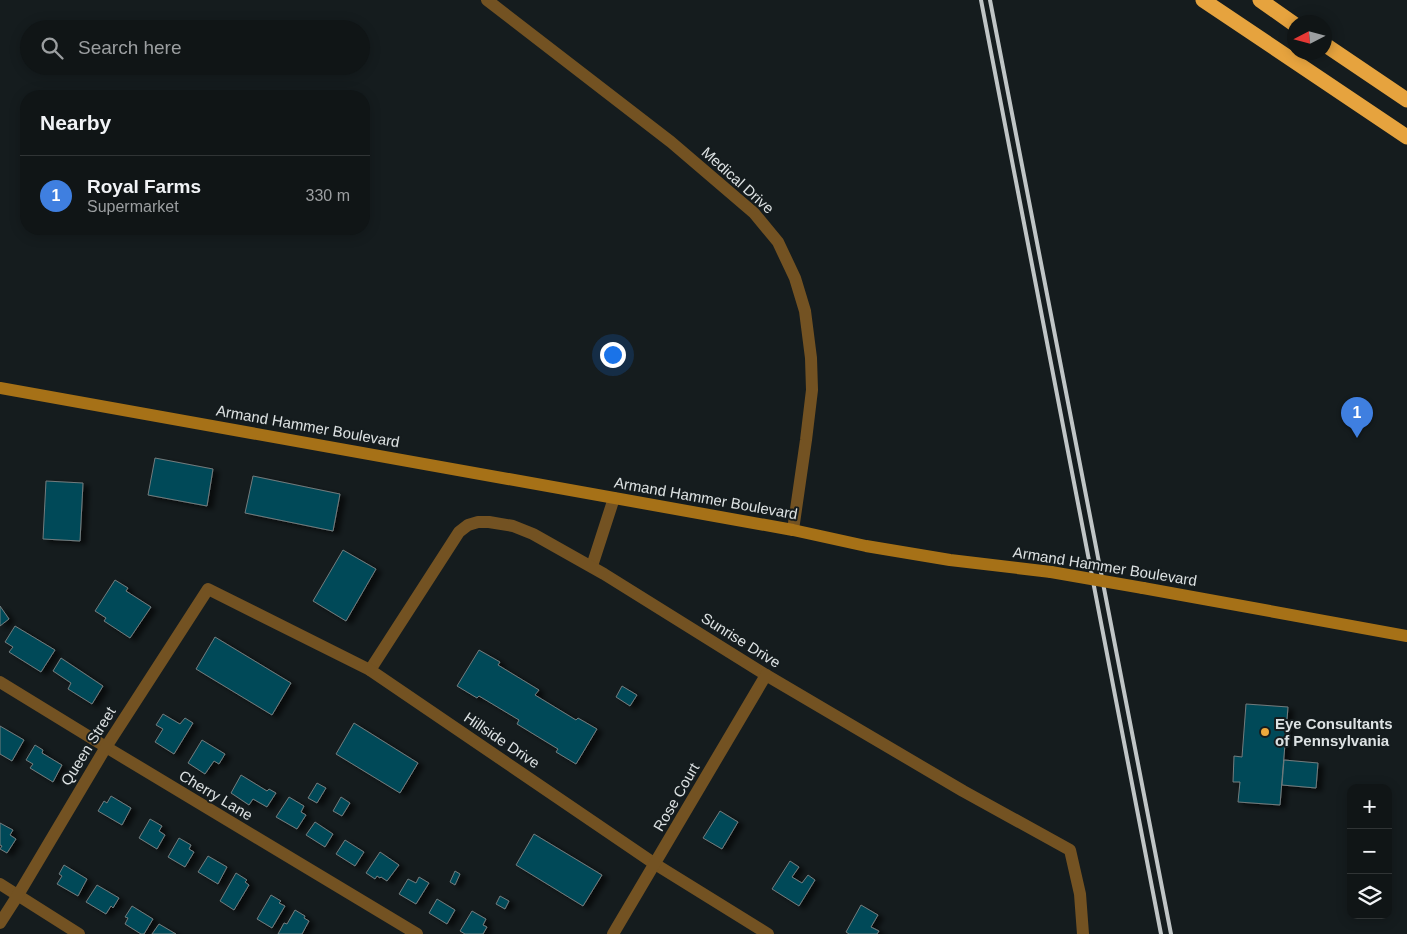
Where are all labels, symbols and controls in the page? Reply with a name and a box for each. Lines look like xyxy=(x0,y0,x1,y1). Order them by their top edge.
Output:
north arrow xyxy=(1287,15,1332,60)
search box xyxy=(20,20,370,75)
icon: search xyxy=(38,34,66,62)
text: Search here xyxy=(78,37,182,58)
text: Nearby xyxy=(40,111,111,134)
street label: Medical Drive xyxy=(699,143,777,217)
text: Royal Farms xyxy=(87,176,201,197)
text: 1 xyxy=(52,187,60,204)
text: 330 m xyxy=(306,187,350,204)
text: Supermarket xyxy=(87,198,179,215)
your location xyxy=(600,342,626,368)
pin: 1 xyxy=(1341,397,1373,438)
street label: Armand Hammer Boulevard xyxy=(215,401,401,451)
street label: Armand Hammer Boulevard xyxy=(613,473,799,523)
street label: Armand Hammer Boulevard xyxy=(1012,543,1198,589)
street label: Sunrise Drive xyxy=(698,609,784,671)
street label: Queen Street xyxy=(57,703,119,788)
street label: Hillside Drive xyxy=(461,708,543,772)
place label: Eye Consultants of Pennsylvania xyxy=(1275,715,1393,749)
marker: Eye Consultants of Pennsylvania xyxy=(1259,726,1271,738)
street label: Rose Court xyxy=(650,759,703,834)
street label: Cherry Lane xyxy=(176,766,256,824)
map controls xyxy=(1347,784,1392,919)
button: + xyxy=(1347,784,1392,829)
button: − xyxy=(1347,829,1392,874)
button: layers xyxy=(1347,874,1392,919)

